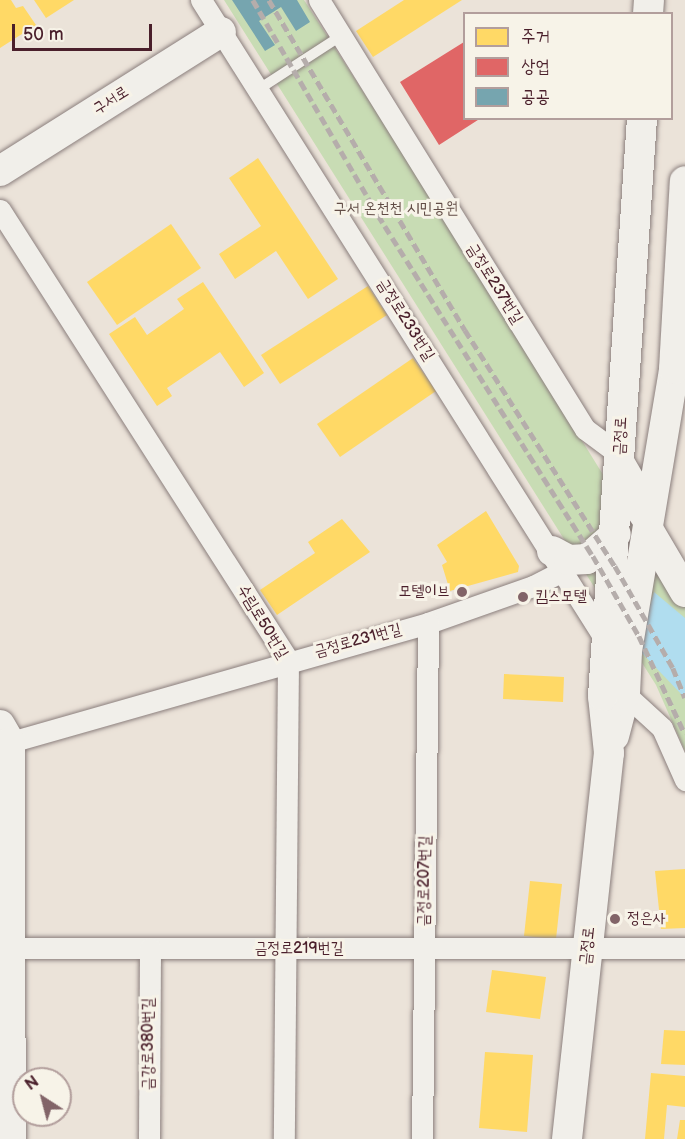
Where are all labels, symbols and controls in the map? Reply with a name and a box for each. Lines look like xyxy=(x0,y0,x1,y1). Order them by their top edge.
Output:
scale bar xyxy=(15,12,154,50)
legend xyxy=(463,12,673,120)
text: 50 m xyxy=(23,24,64,45)
text: 주거 xyxy=(521,26,550,47)
text: 상업 xyxy=(521,56,550,77)
street label: 구서로 xyxy=(90,83,132,119)
text: 공공 xyxy=(521,86,550,107)
park label: 구서 온천천 시민공원 xyxy=(334,199,458,219)
street label: 금정로237번길 xyxy=(462,240,526,328)
street label: 금정로233번길 xyxy=(372,275,438,365)
street label: 금정로 xyxy=(610,416,632,456)
street label: 수림로50번길 xyxy=(232,582,292,662)
place label: 모텔이브 xyxy=(398,582,450,602)
marker: 모텔이브 xyxy=(455,585,469,599)
place label: 킴스모텔 xyxy=(535,587,586,607)
marker: 킴스모텔 xyxy=(516,590,530,604)
street label: 금정로231번길 xyxy=(312,620,404,662)
street label: 금정로207번길 xyxy=(415,835,435,927)
place label: 정은사 xyxy=(627,909,666,929)
marker: 정은사 xyxy=(608,912,622,926)
street label: 금정로 xyxy=(576,926,600,966)
street label: 금정로219번길 xyxy=(254,939,344,959)
street label: 금강로380번길 xyxy=(139,998,159,1090)
north arrow xyxy=(12,1067,72,1127)
text: N xyxy=(22,1072,43,1095)

